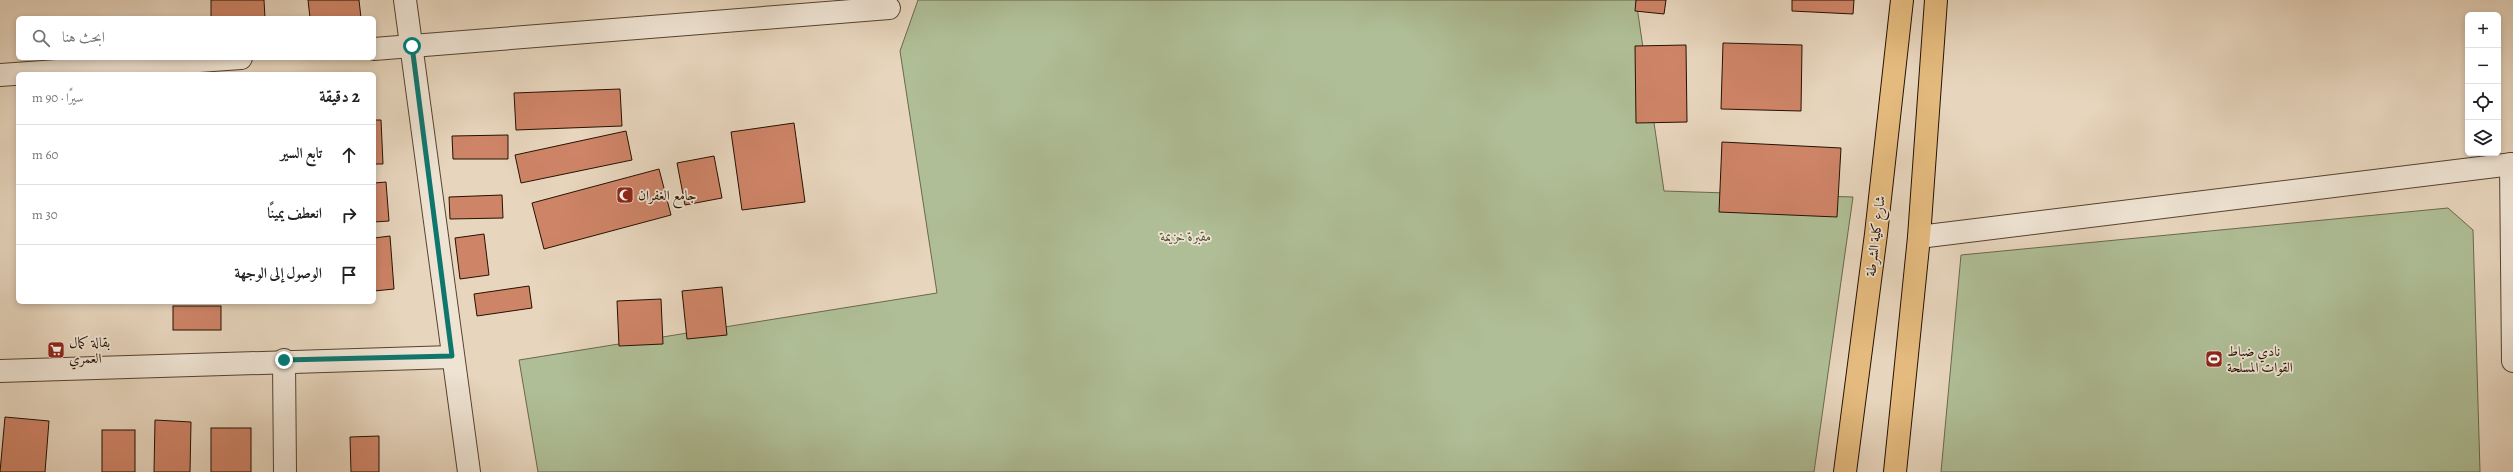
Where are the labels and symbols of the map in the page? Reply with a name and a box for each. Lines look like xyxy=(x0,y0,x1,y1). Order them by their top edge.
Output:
route start xyxy=(403,37,421,55)
mosque icon: جامع الغفران xyxy=(615,185,635,205)
place label: جامع الغفران xyxy=(638,186,697,209)
street label: شارع كلية الشرطة xyxy=(1861,195,1892,278)
park label: مقبرة خزيمة xyxy=(1159,227,1211,246)
place label: بقالة كمال العمري xyxy=(69,333,110,370)
supermarket icon: بقالة كمال العمري xyxy=(46,340,66,360)
place label: نادي ضباط القوات المسلحة xyxy=(2227,342,2293,377)
sports icon: نادي ضباط القوات المسلحة xyxy=(2204,349,2224,369)
route end xyxy=(275,351,293,369)

